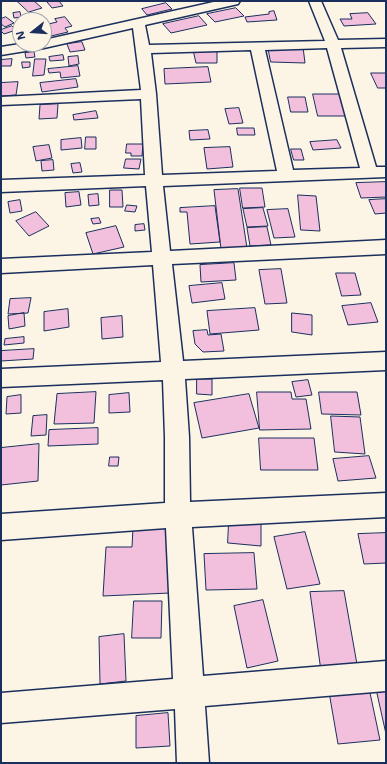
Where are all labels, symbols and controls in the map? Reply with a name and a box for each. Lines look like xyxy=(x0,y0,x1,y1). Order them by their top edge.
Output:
north arrow xyxy=(12,12,52,52)
text: N xyxy=(13,29,29,42)

